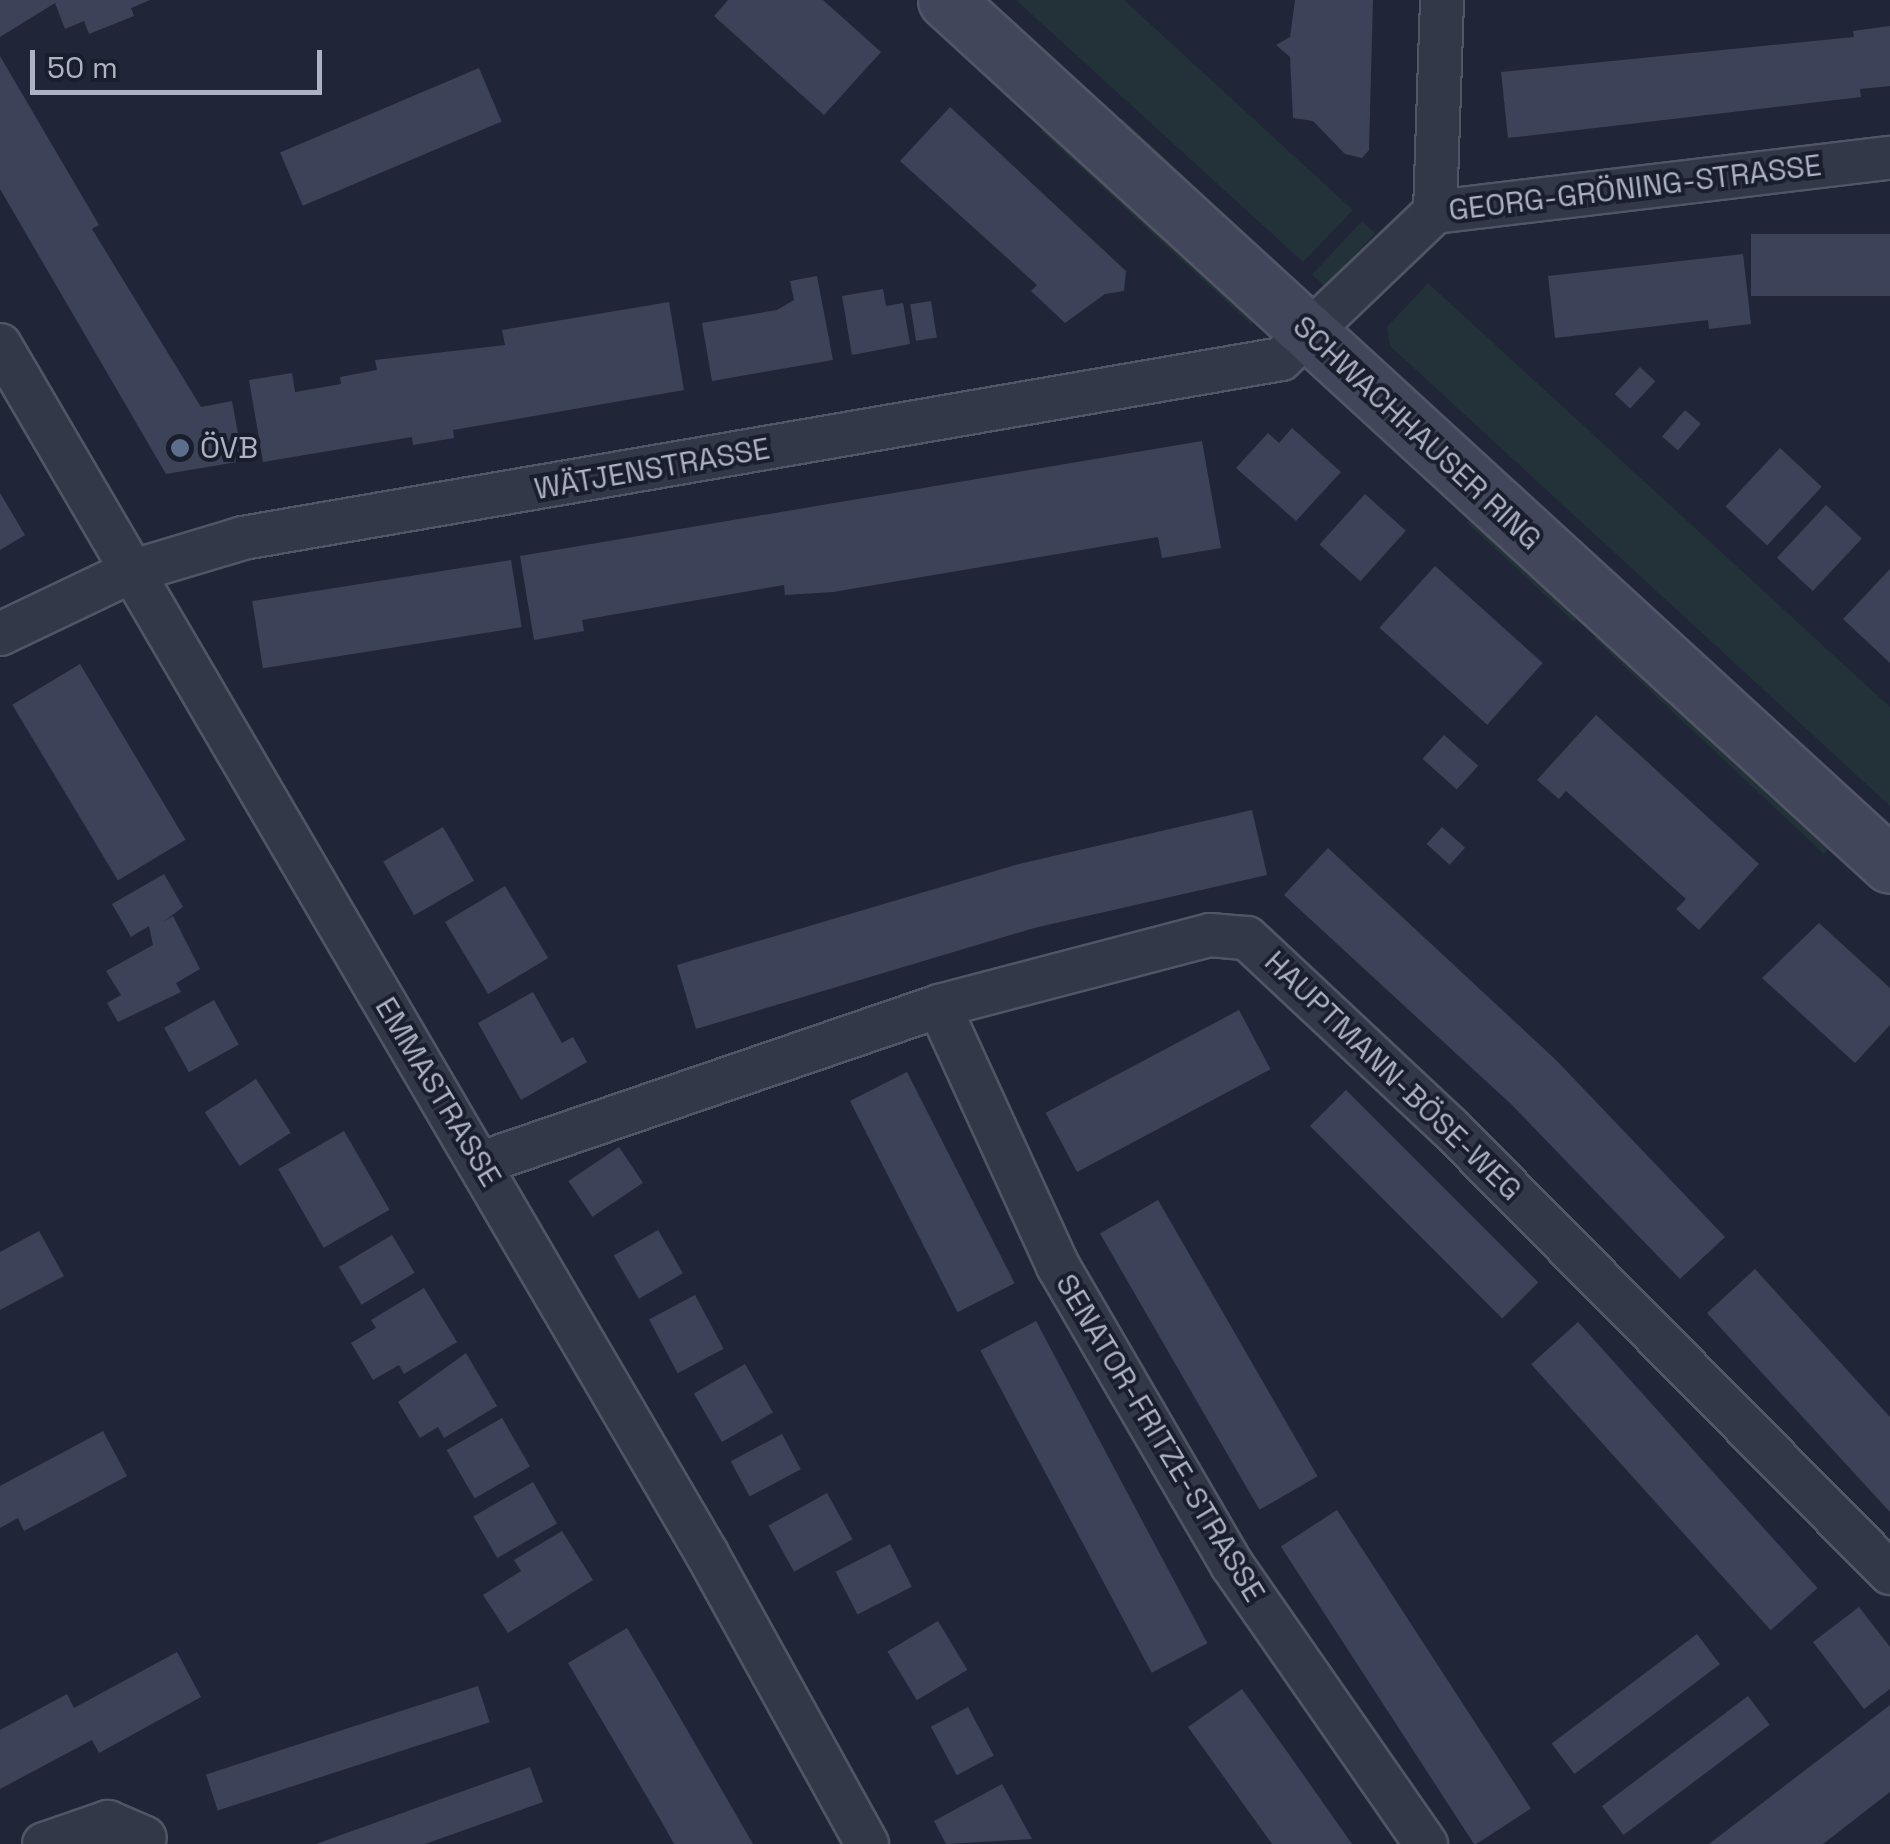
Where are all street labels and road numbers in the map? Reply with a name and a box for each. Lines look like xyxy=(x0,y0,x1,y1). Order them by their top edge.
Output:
street label: GEORG-GRÖNING-STRASSE xyxy=(1447,147,1823,229)
street label: SCHWACHHAUSER RING xyxy=(1285,309,1549,557)
street label: WÄTJENSTRASSE xyxy=(532,431,772,507)
street label: HAUPTMANN-BÖSE-WEG xyxy=(1257,944,1529,1208)
street label: EMMASTRASSE xyxy=(367,991,509,1193)
street label: SENATOR-FRITZE-STRASSE xyxy=(1048,1268,1272,1608)

